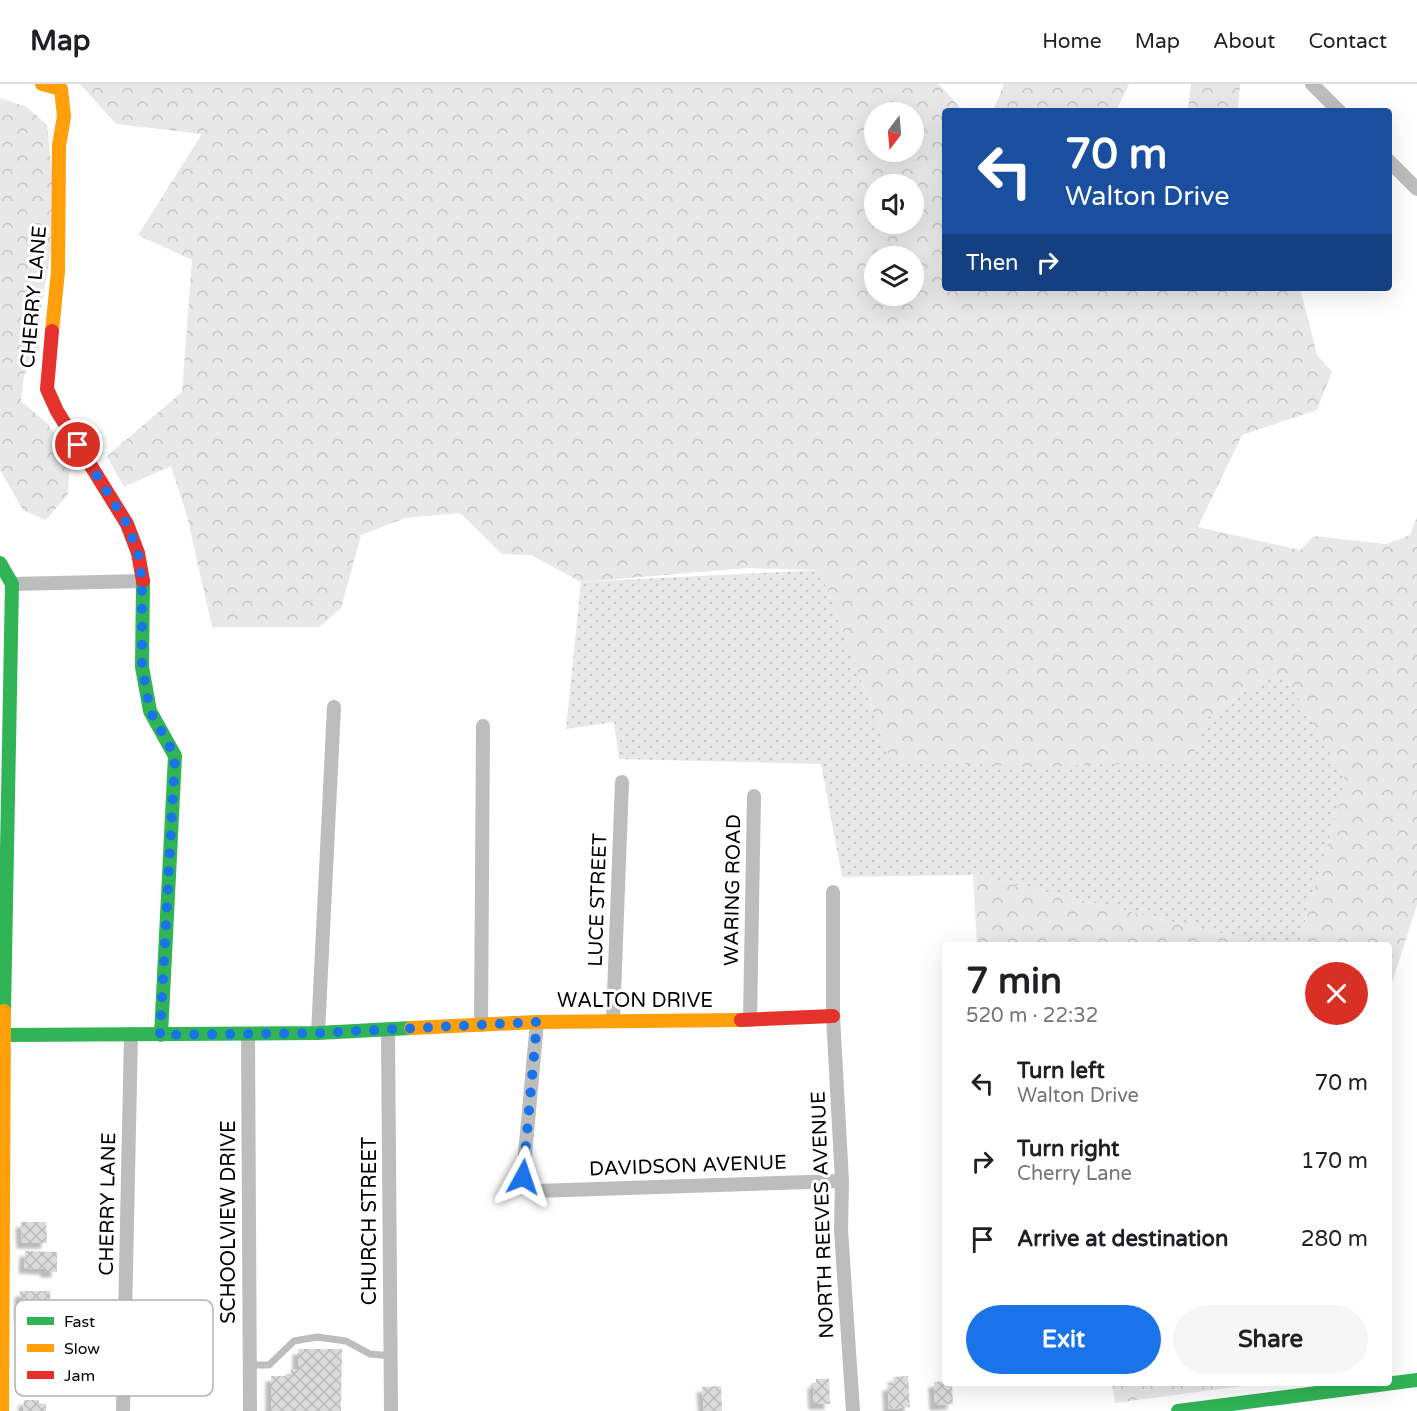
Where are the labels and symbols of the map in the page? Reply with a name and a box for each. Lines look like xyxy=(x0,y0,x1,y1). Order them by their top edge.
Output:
north arrow xyxy=(864,102,924,162)
street label: CHERRY LANE xyxy=(16,225,52,369)
pin xyxy=(52,419,103,470)
street label: WARING ROAD xyxy=(720,814,746,966)
street label: LUCE STREET xyxy=(584,833,612,967)
street label: WALTON DRIVE xyxy=(557,989,713,1013)
street label: NORTH REEVES AVENUE xyxy=(807,1091,839,1339)
street label: SCHOOLVIEW DRIVE xyxy=(217,1120,241,1324)
street label: CHERRY LANE xyxy=(95,1132,121,1276)
street label: CHURCH STREET xyxy=(358,1137,382,1305)
position arrow xyxy=(491,1145,555,1209)
street label: DAVIDSON AVENUE xyxy=(589,1151,787,1181)
legend xyxy=(15,1300,213,1396)
text: Fast xyxy=(64,1312,95,1332)
text: Slow xyxy=(64,1339,100,1359)
text: Jam xyxy=(64,1366,95,1386)

